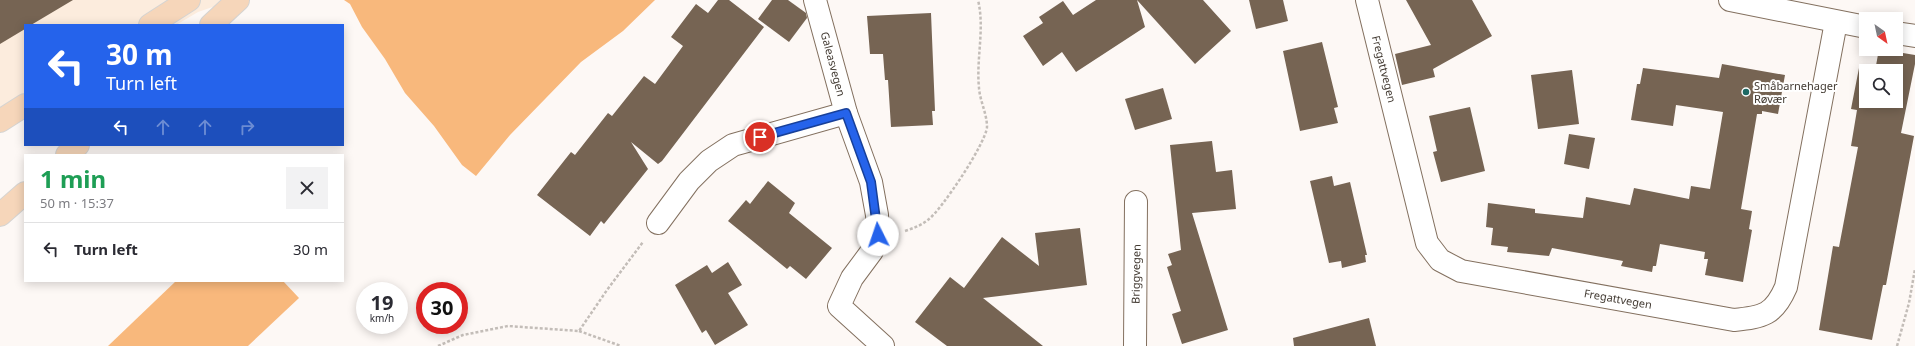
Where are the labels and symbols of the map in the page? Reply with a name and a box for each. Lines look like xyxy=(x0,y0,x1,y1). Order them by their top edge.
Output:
north arrow xyxy=(1859,12,1903,56)
street label: Galeasvegen xyxy=(818,30,849,98)
street label: Fregattvegen xyxy=(1369,34,1400,104)
place label: Småbarnehager Røvær xyxy=(1754,78,1838,106)
marker: Småbarnehager Røvær xyxy=(1741,87,1751,97)
pin xyxy=(743,120,777,154)
position arrow xyxy=(857,214,899,256)
street label: Briggvegen xyxy=(1127,244,1144,304)
speed limit sign: 30 xyxy=(416,282,468,334)
street label: Fregattvegen xyxy=(1583,285,1653,312)

